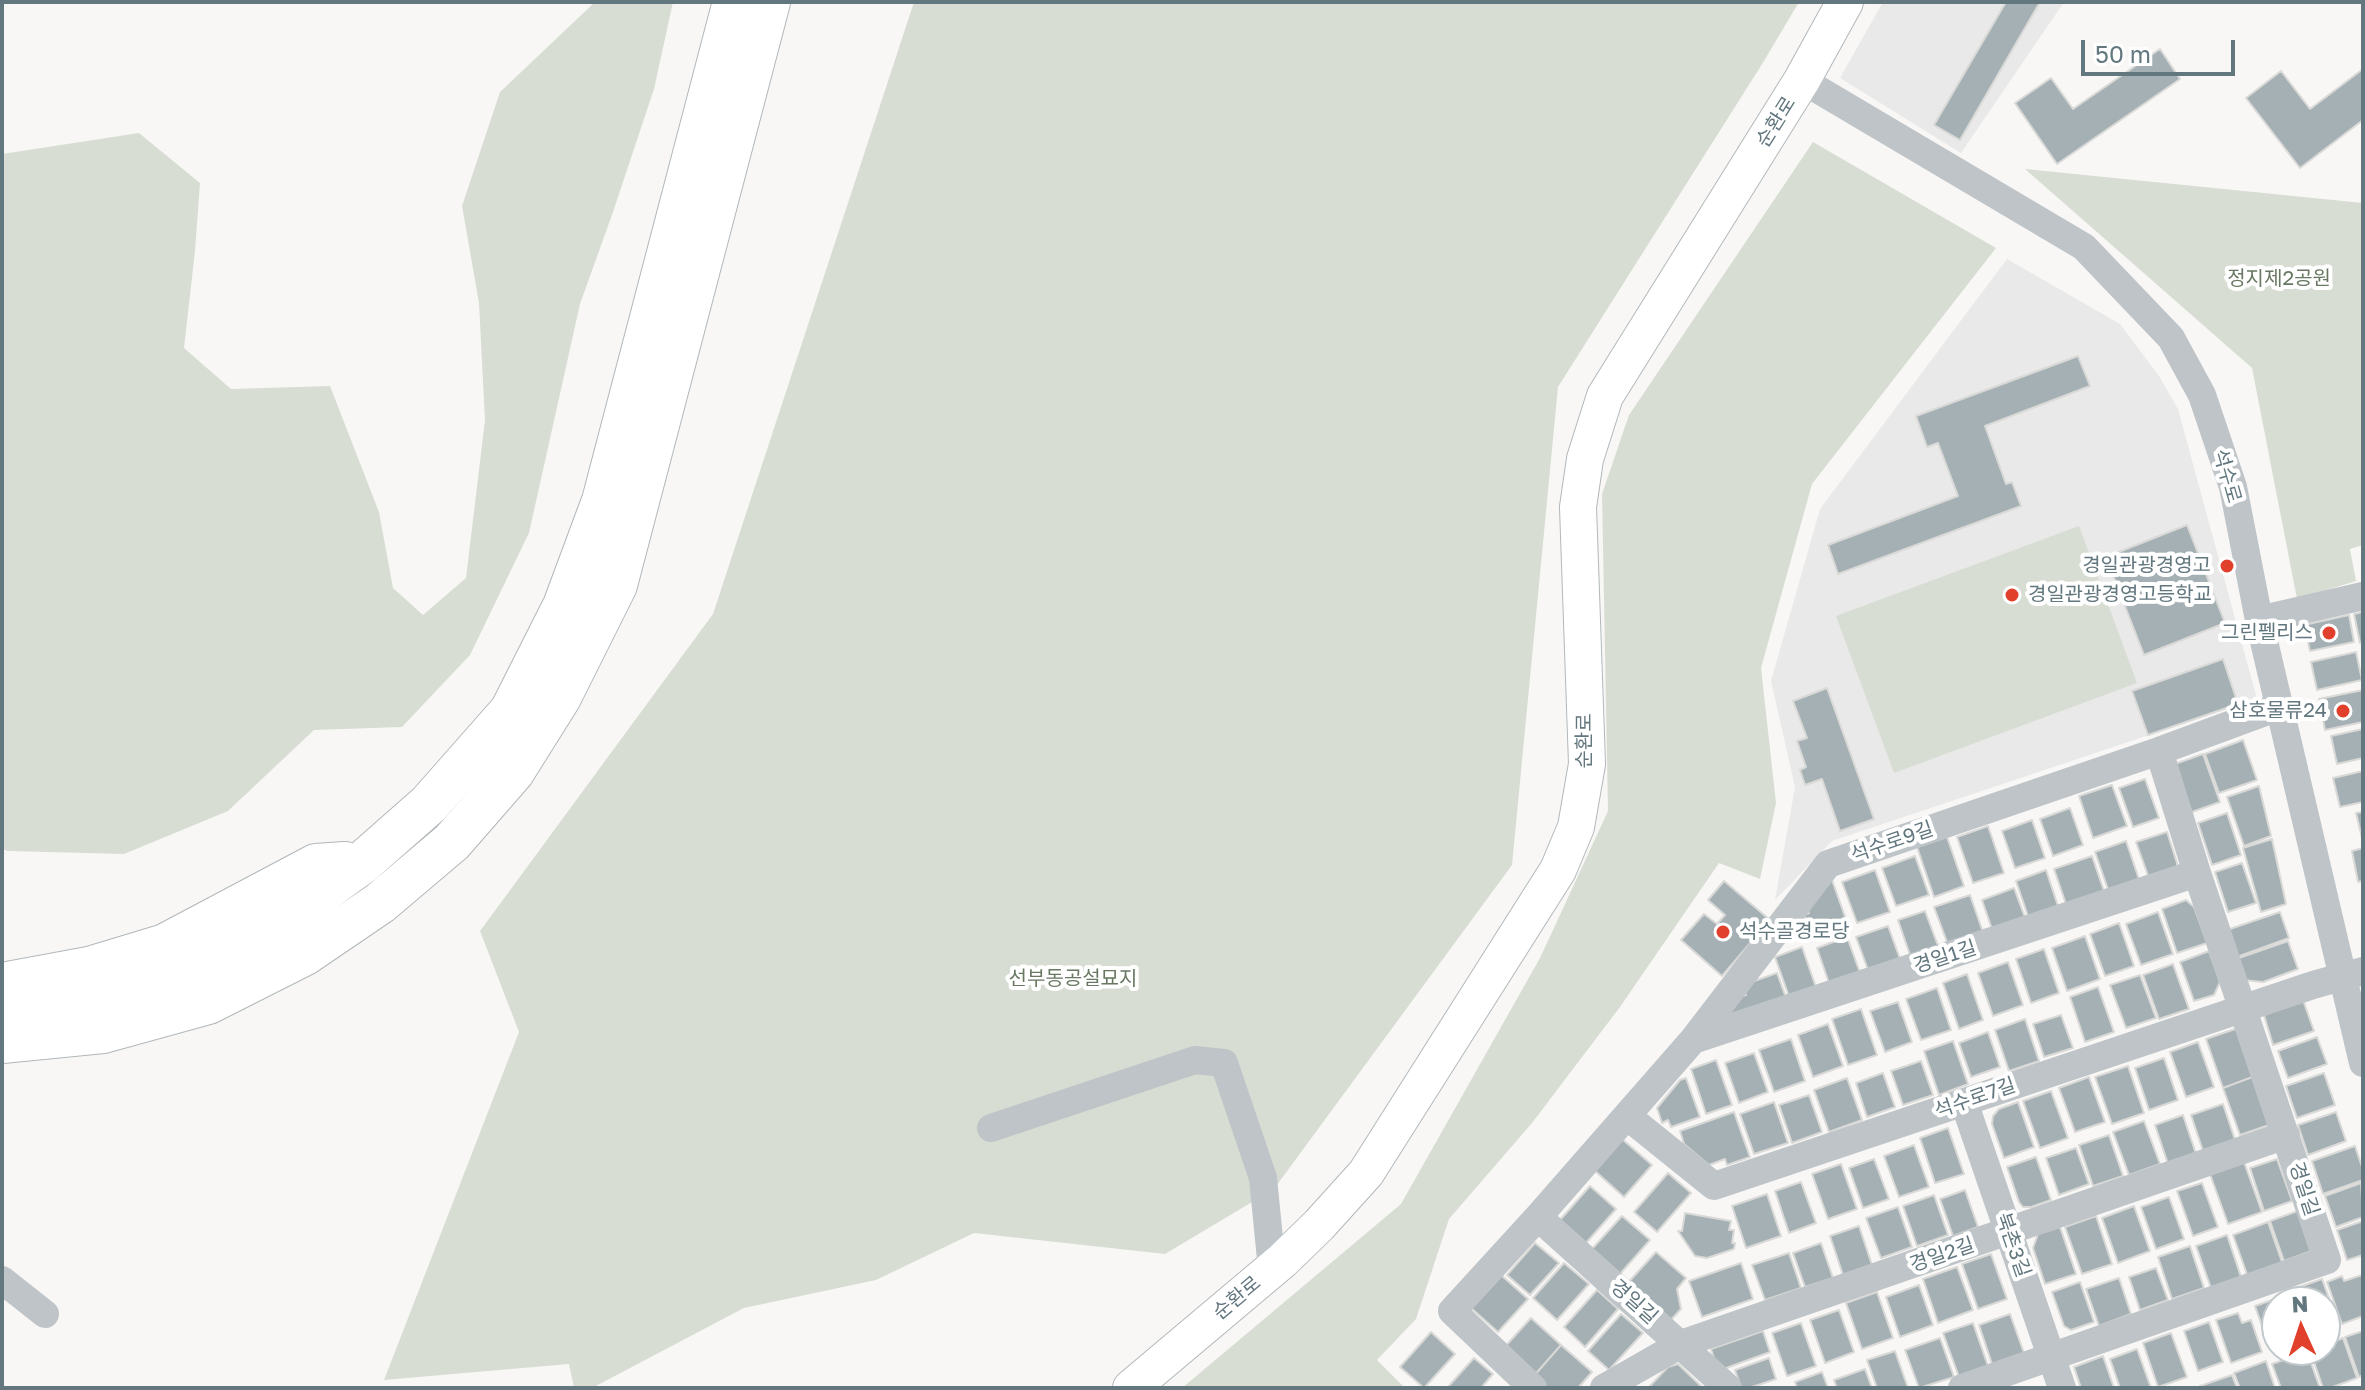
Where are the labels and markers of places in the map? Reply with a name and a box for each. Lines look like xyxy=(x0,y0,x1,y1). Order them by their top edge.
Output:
place label: 경일관광경영고 xyxy=(2082,554,2211,578)
marker: 경일관광경영고 xyxy=(2218,557,2236,575)
place label: 경일관광경영고등학교 xyxy=(2028,583,2212,607)
marker: 경일관광경영고등학교 xyxy=(2003,586,2021,604)
place label: 그린펠리스 xyxy=(2221,621,2313,645)
marker: 그린펠리스 xyxy=(2320,624,2338,642)
place label: 삼호물류24 xyxy=(2230,699,2327,723)
marker: 삼호물류24 xyxy=(2334,702,2352,720)
place label: 석수골경로당 xyxy=(1739,920,1849,944)
marker: 석수골경로당 xyxy=(1714,923,1732,941)

